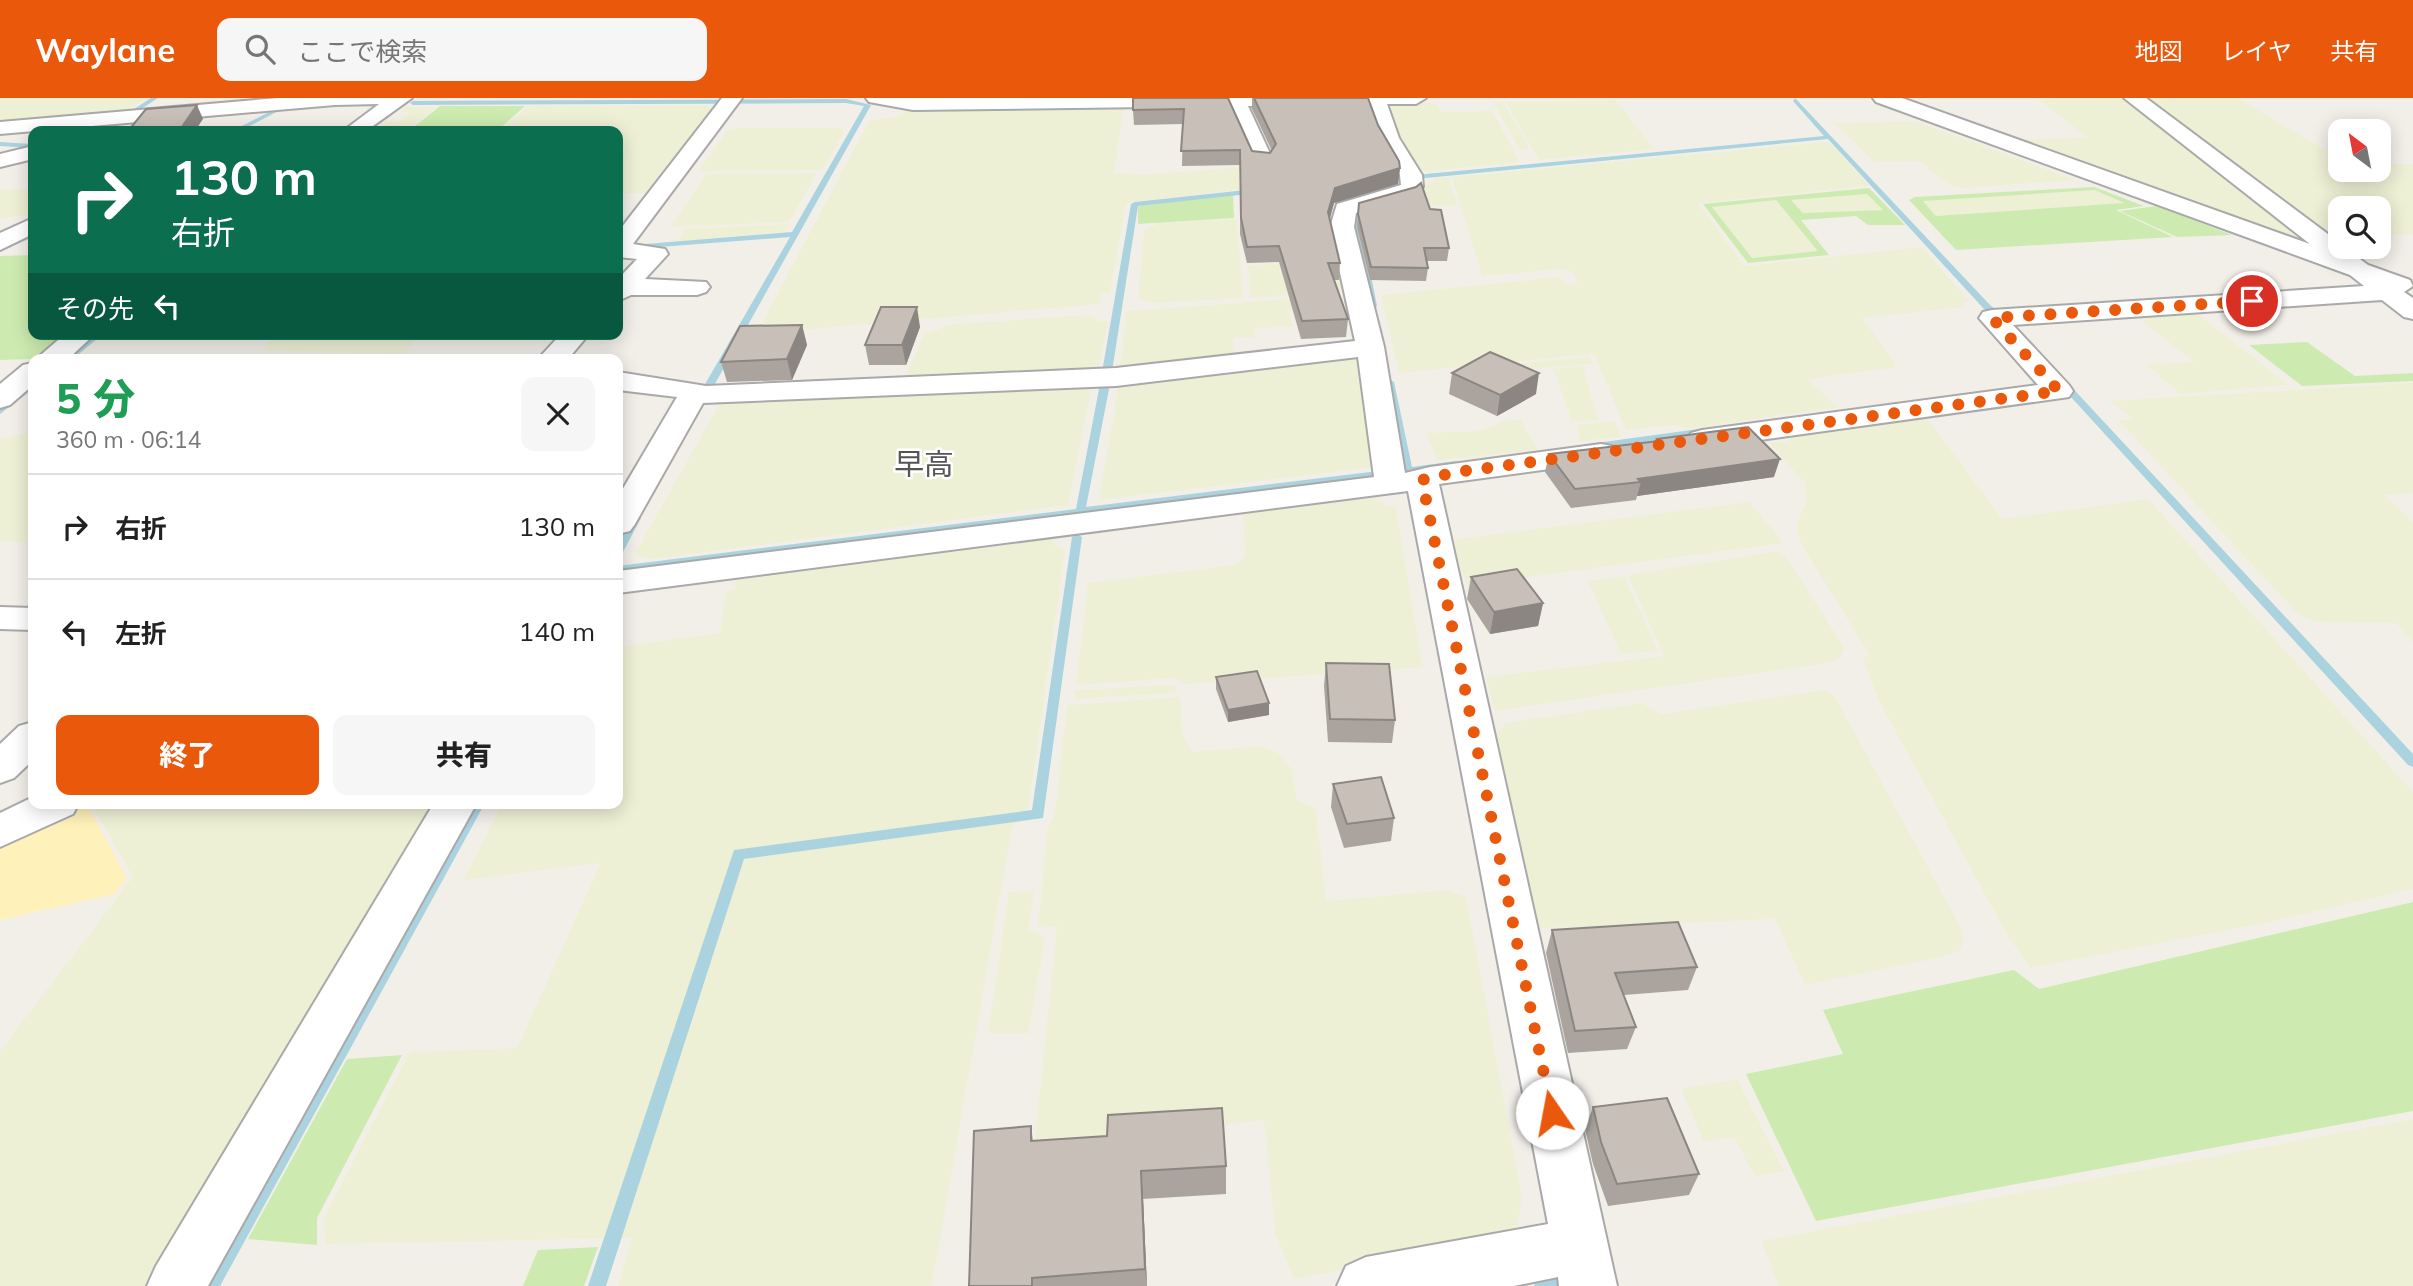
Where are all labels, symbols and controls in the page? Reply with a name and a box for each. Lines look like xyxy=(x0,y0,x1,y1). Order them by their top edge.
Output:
search box xyxy=(217,18,707,81)
text: Waylane xyxy=(35,29,175,70)
icon: search xyxy=(241,30,279,68)
text: ここで検索 xyxy=(297,35,427,68)
text: 地図 xyxy=(2135,36,2183,66)
text: レイヤ xyxy=(2221,36,2292,66)
text: 共有 xyxy=(2330,36,2378,66)
north arrow xyxy=(2328,119,2390,182)
map controls xyxy=(2328,119,2391,259)
text: 130 m xyxy=(171,146,317,207)
icon: right xyxy=(56,154,147,245)
button: search xyxy=(2328,196,2391,259)
text: 右折 xyxy=(171,212,235,252)
pin xyxy=(2222,271,2282,331)
icon: arrive xyxy=(2233,282,2271,320)
icon: left xyxy=(148,287,186,325)
text: その先 xyxy=(56,292,134,325)
text: 5 分 xyxy=(56,372,135,425)
button: close xyxy=(521,377,595,451)
text: 360 m · 06:14 xyxy=(56,425,201,454)
district label: 早高 xyxy=(894,445,954,483)
icon: right xyxy=(56,508,94,546)
text: 130 m xyxy=(519,510,595,543)
text: 右折 xyxy=(115,512,167,545)
icon: left xyxy=(56,613,94,651)
text: 140 m xyxy=(519,615,595,648)
text: 左折 xyxy=(115,617,167,650)
button: 終了 xyxy=(56,715,319,795)
button: 共有 xyxy=(333,715,595,795)
position arrow xyxy=(1515,1076,1589,1150)

